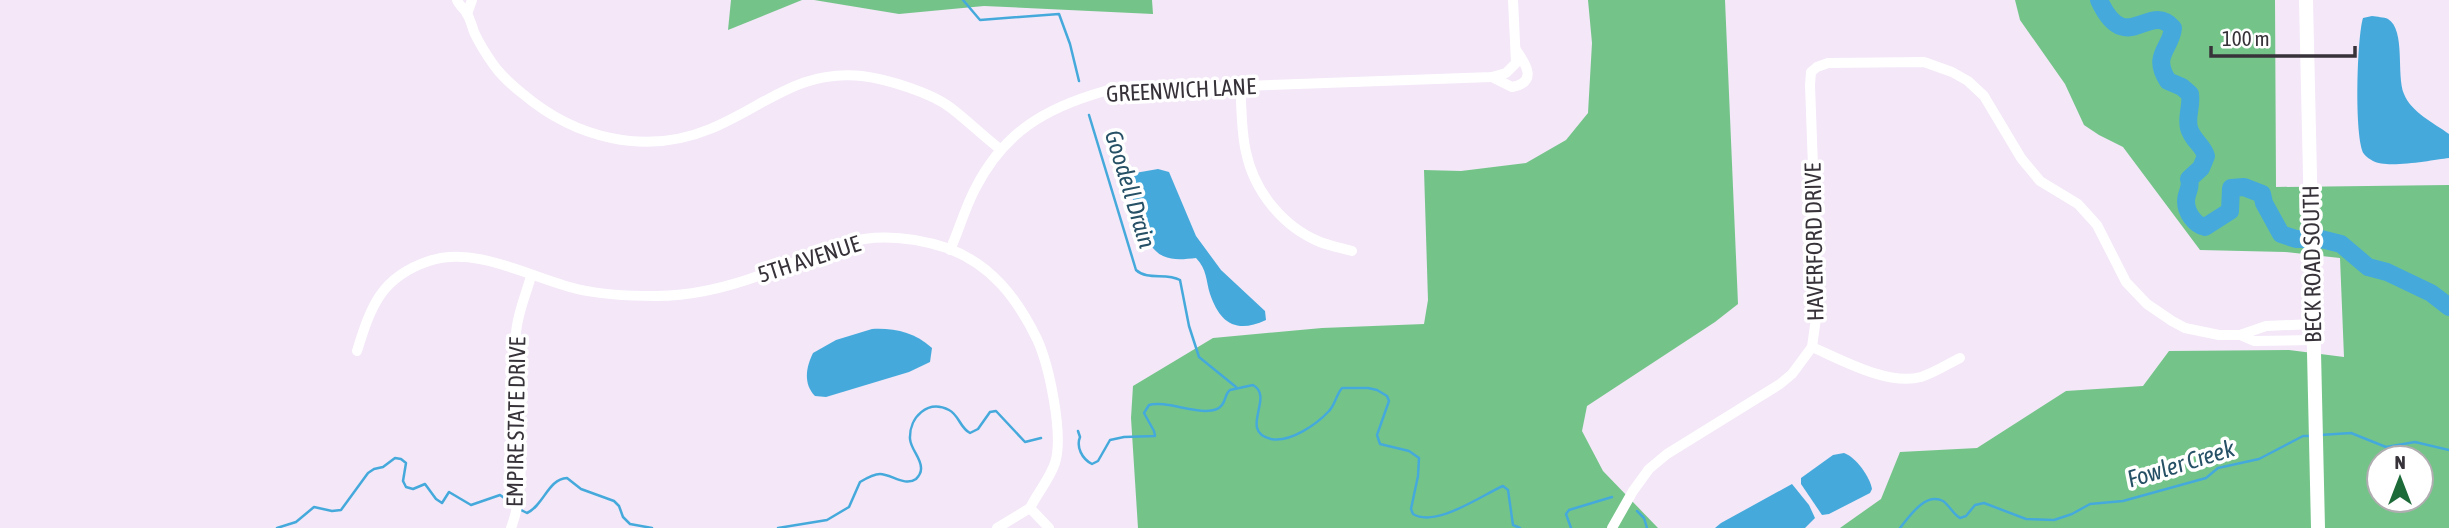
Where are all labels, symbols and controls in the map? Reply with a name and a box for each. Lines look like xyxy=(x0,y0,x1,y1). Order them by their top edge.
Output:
scale bar xyxy=(2211,14,2354,58)
text: 100 m xyxy=(2222,26,2270,50)
street label: GREENWICH LANE xyxy=(1106,73,1257,107)
water label: Goodell Drain xyxy=(1100,127,1161,251)
street label: HAVERFORD DRIVE xyxy=(1800,162,1828,321)
street label: BECK ROAD SOUTH xyxy=(2298,185,2326,343)
street label: 5TH AVENUE xyxy=(754,230,864,288)
street label: EMPIRE STATE DRIVE xyxy=(502,336,530,507)
water label: Fowler Creek xyxy=(2124,434,2238,493)
north arrow xyxy=(2365,444,2435,514)
text: N xyxy=(2394,451,2406,473)

